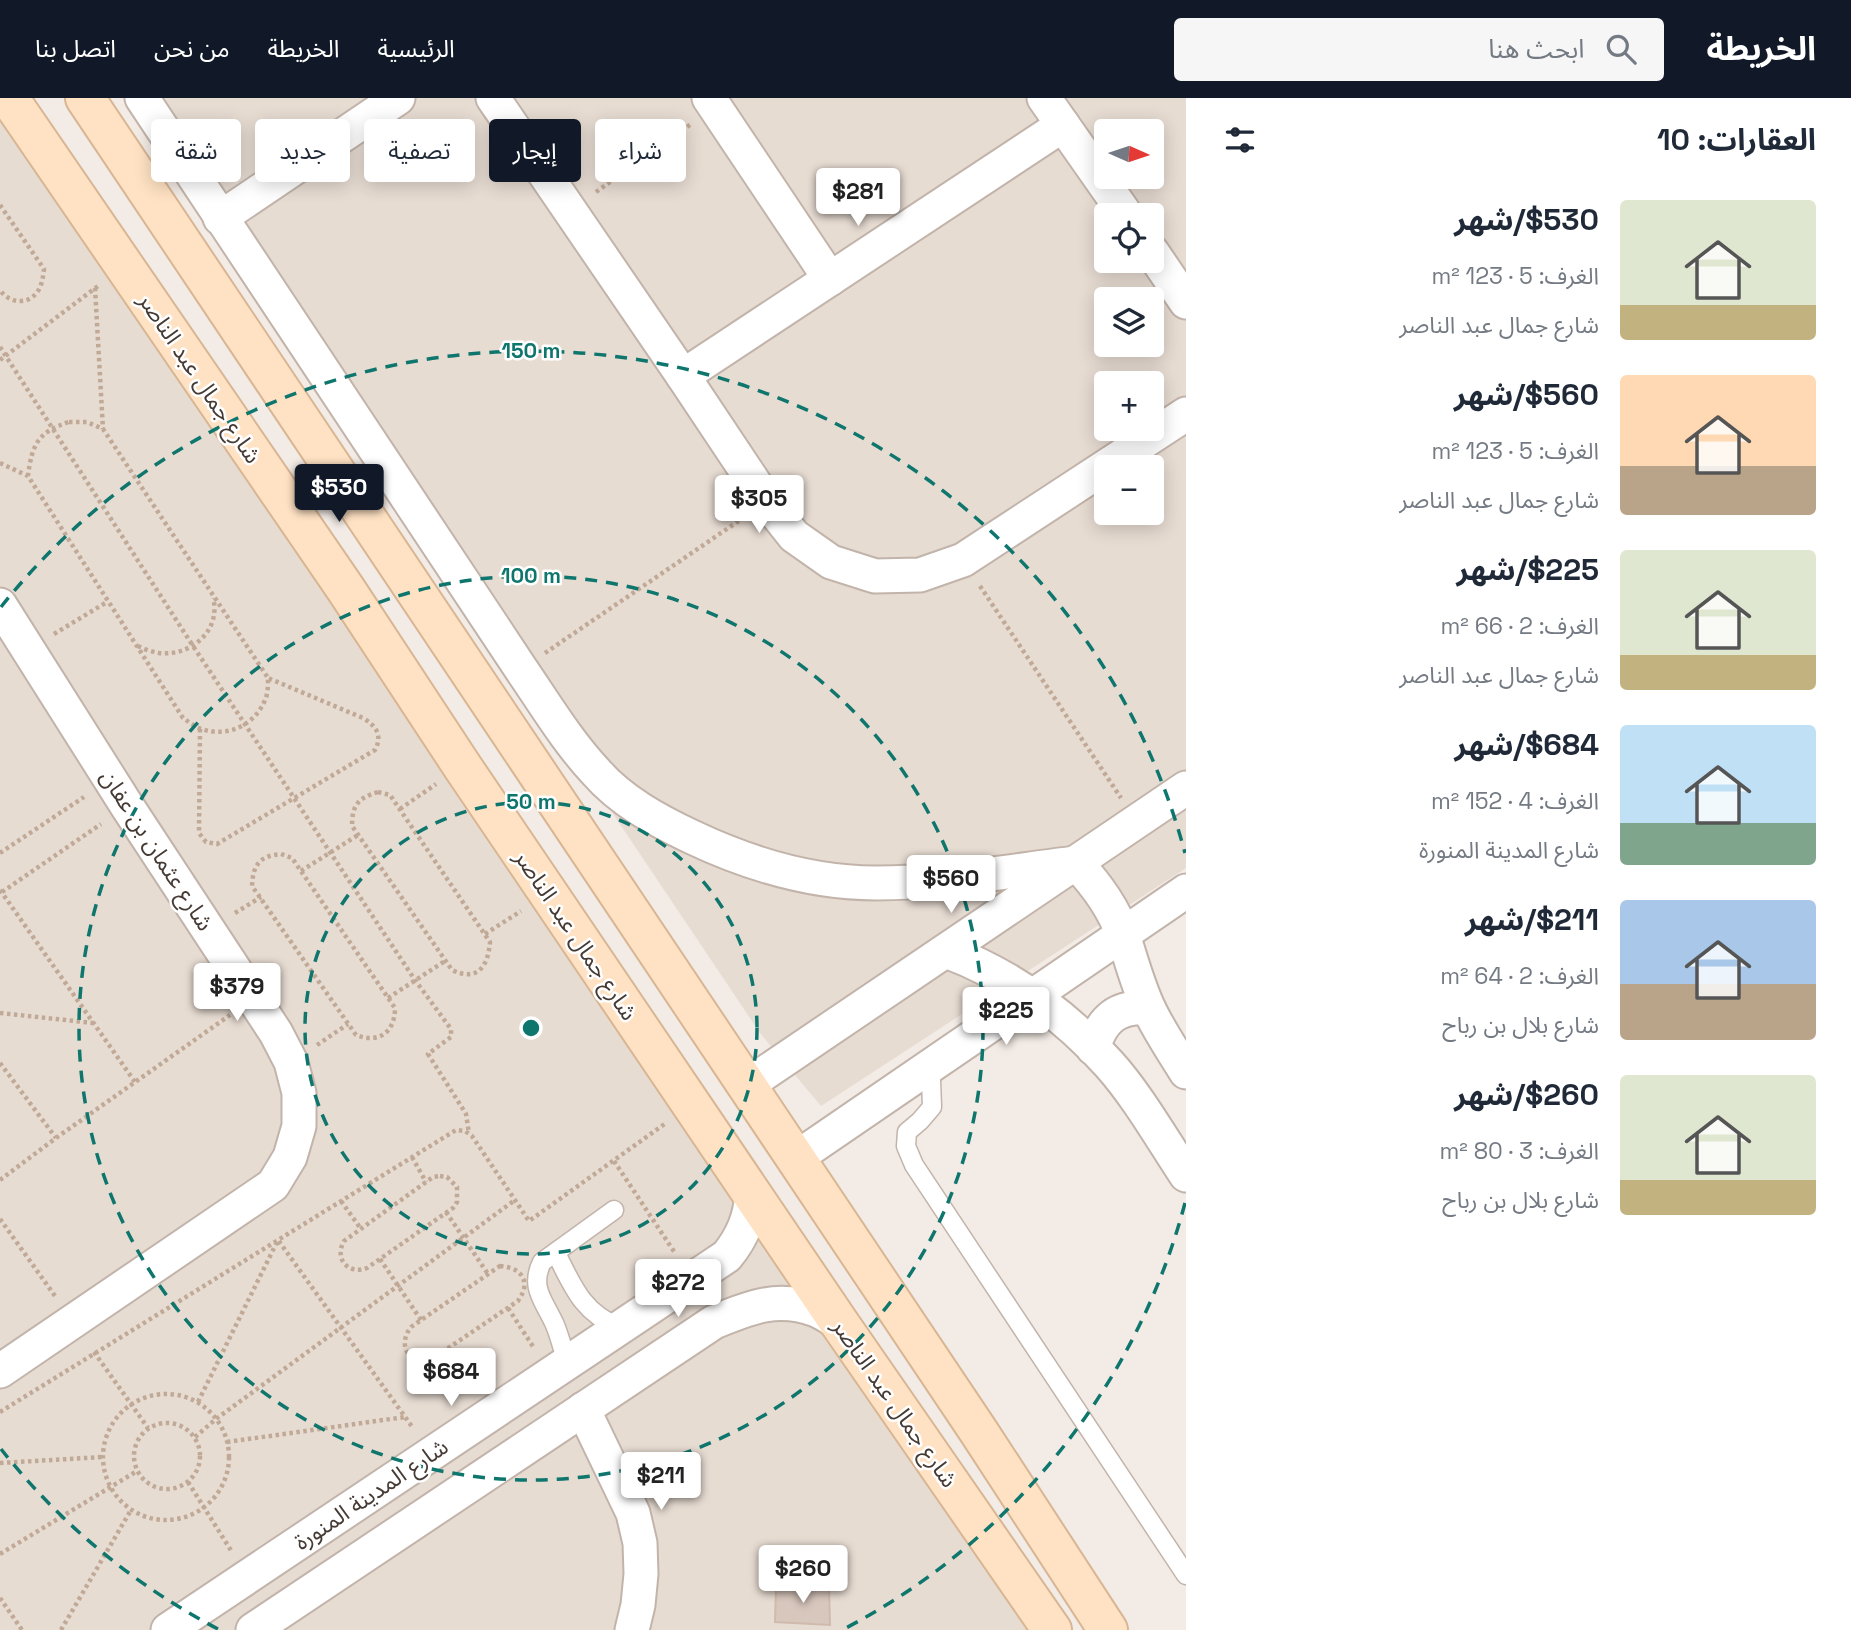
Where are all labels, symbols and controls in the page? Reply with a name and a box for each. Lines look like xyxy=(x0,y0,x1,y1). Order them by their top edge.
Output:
search box xyxy=(1174,18,1664,81)
text: الخريطة xyxy=(1706,28,1816,70)
icon: search xyxy=(1602,30,1640,68)
text: ابحث هنا xyxy=(1488,32,1584,66)
text: اتصل بنا xyxy=(35,33,116,64)
text: من نحن xyxy=(154,33,230,64)
text: الخريطة xyxy=(268,33,340,64)
text: الرئيسية xyxy=(378,33,455,64)
chip: شقة xyxy=(151,119,241,182)
chip: جديد xyxy=(255,119,350,182)
chip: تصفية xyxy=(364,119,475,182)
chip: إيجار xyxy=(489,119,581,182)
chip: شراء xyxy=(595,119,686,182)
north arrow xyxy=(1094,119,1164,189)
map controls xyxy=(1094,119,1164,525)
text: العقارات: 10 xyxy=(1657,120,1816,159)
icon: filters xyxy=(1221,121,1259,159)
pin: $281 xyxy=(817,169,899,228)
text: $281 xyxy=(832,176,884,206)
text: $530/شهر xyxy=(1454,200,1599,239)
button: locate xyxy=(1094,203,1164,273)
icon: home xyxy=(1676,228,1760,312)
text: الغرف: 5 · 123 m² xyxy=(1431,261,1599,291)
street label: شارع جمال عبد الناصر xyxy=(130,286,268,470)
button: layers xyxy=(1094,287,1164,357)
text: شارع جمال عبد الناصر xyxy=(1399,310,1599,340)
text: 150 m xyxy=(502,337,560,364)
button: + xyxy=(1094,371,1164,441)
text: $560/شهر xyxy=(1454,375,1599,414)
icon: home xyxy=(1676,403,1760,487)
text: الغرف: 5 · 123 m² xyxy=(1431,436,1599,466)
button: − xyxy=(1094,455,1164,525)
pin: $530 xyxy=(298,464,380,524)
text: $530 xyxy=(311,472,367,502)
pin: $305 xyxy=(718,476,800,535)
text: $305 xyxy=(731,483,787,513)
text: شارع جمال عبد الناصر xyxy=(1399,485,1599,515)
text: $225/شهر xyxy=(1456,550,1599,589)
text: 100 m xyxy=(501,562,561,589)
icon: home xyxy=(1676,578,1760,662)
text: الغرف: 2 · 66 m² xyxy=(1441,611,1599,641)
text: شارع جمال عبد الناصر xyxy=(1399,660,1599,690)
text: $684/شهر xyxy=(1454,725,1599,764)
icon: home xyxy=(1676,753,1760,837)
street label: شارع عثمان بن عفان xyxy=(92,763,220,938)
text: الغرف: 4 · 152 m² xyxy=(1431,786,1599,816)
text: 50 m xyxy=(506,788,556,815)
text: شارع المدينة المنورة xyxy=(1419,835,1599,865)
street label: شارع جمال عبد الناصر xyxy=(506,843,644,1027)
pin: $560 xyxy=(910,856,992,915)
text: $560 xyxy=(923,863,979,893)
text: $211/شهر xyxy=(1465,900,1599,939)
icon: home xyxy=(1676,928,1760,1012)
text: الغرف: 2 · 64 m² xyxy=(1440,961,1599,991)
pin: $379 xyxy=(196,964,278,1023)
text: $379 xyxy=(210,971,264,1001)
pin: $225 xyxy=(965,988,1047,1047)
text: $225 xyxy=(978,995,1034,1025)
text: شارع بلال بن رباح xyxy=(1442,1010,1599,1040)
centre of rings xyxy=(519,1016,543,1040)
text: $260/شهر xyxy=(1454,1075,1599,1114)
icon: home xyxy=(1676,1103,1760,1187)
text: الغرف: 3 · 80 m² xyxy=(1440,1136,1599,1166)
text: شارع بلال بن رباح xyxy=(1442,1185,1599,1215)
pin: $272 xyxy=(637,1260,719,1319)
text: $272 xyxy=(651,1267,705,1297)
street label: شارع جمال عبد الناصر xyxy=(823,1312,965,1495)
pin: $684 xyxy=(410,1348,492,1408)
text: $684 xyxy=(423,1356,479,1386)
street label: شارع المدينة المنورة xyxy=(288,1431,455,1558)
pin: $211 xyxy=(620,1452,702,1512)
text: $211 xyxy=(637,1460,685,1490)
pin: $260 xyxy=(762,1546,844,1605)
text: $260 xyxy=(775,1553,831,1583)

